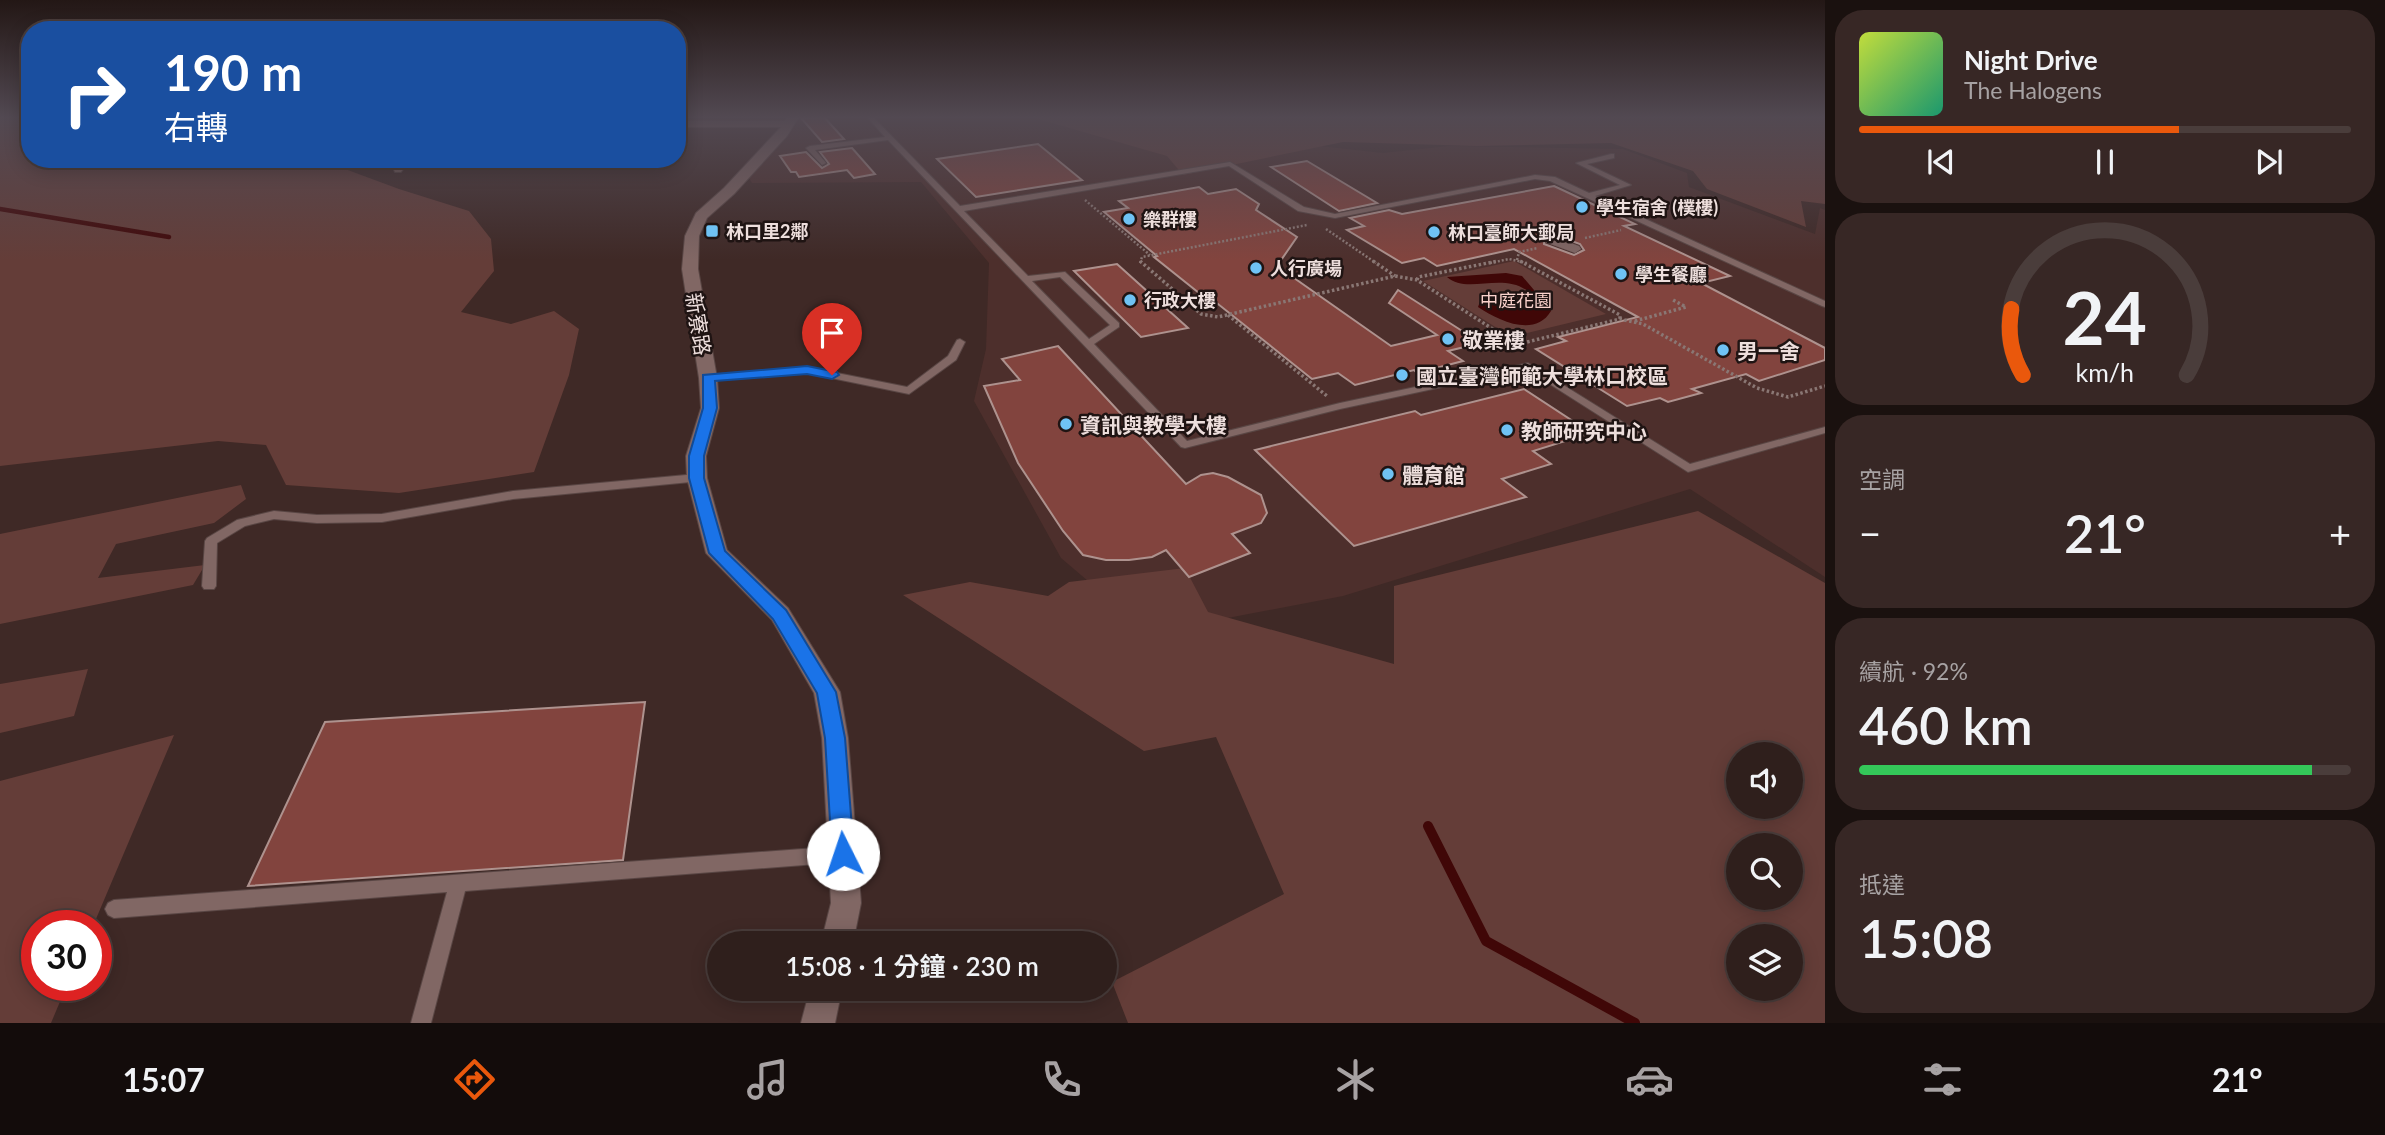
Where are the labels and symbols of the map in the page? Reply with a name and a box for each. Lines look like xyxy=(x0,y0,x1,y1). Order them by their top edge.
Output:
place label: 學生宿舍 (樸樓) xyxy=(1596,196,1718,218)
marker: 學生宿舍 (樸樓) xyxy=(1574,199,1590,215)
place label: 樂群樓 xyxy=(1143,208,1197,230)
marker: 樂群樓 xyxy=(1121,211,1137,227)
place label: 林口里2鄰 xyxy=(726,220,808,242)
place label: 林口臺師大郵局 xyxy=(1448,221,1574,243)
marker: 林口里2鄰 xyxy=(704,223,720,239)
marker: 林口臺師大郵局 xyxy=(1426,224,1442,240)
place label: 人行廣場 xyxy=(1270,257,1342,279)
marker: 人行廣場 xyxy=(1248,260,1264,276)
place label: 學生餐廳 xyxy=(1635,263,1707,285)
marker: 學生餐廳 xyxy=(1613,266,1629,282)
place label: 行政大樓 xyxy=(1144,289,1216,311)
park label: 中庭花園 xyxy=(1480,289,1552,311)
street label: 新寮路 xyxy=(682,291,716,357)
marker: 行政大樓 xyxy=(1122,292,1138,308)
pin xyxy=(802,303,862,375)
place label: 敬業樓 xyxy=(1462,327,1525,352)
marker: 敬業樓 xyxy=(1440,331,1456,347)
place label: 男一舍 xyxy=(1737,338,1800,363)
marker: 男一舍 xyxy=(1715,342,1731,358)
place label: 國立臺灣師範大學林口校區 xyxy=(1416,363,1668,388)
marker: 國立臺灣師範大學林口校區 xyxy=(1394,367,1410,383)
place label: 資訊與教學大樓 xyxy=(1080,412,1227,437)
marker: 資訊與教學大樓 xyxy=(1058,416,1074,432)
place label: 教師研究中心 xyxy=(1521,418,1647,443)
marker: 教師研究中心 xyxy=(1499,422,1515,438)
place label: 體育館 xyxy=(1402,462,1465,487)
marker: 體育館 xyxy=(1380,466,1396,482)
position arrow xyxy=(806,817,880,891)
speed limit sign: 30 xyxy=(21,910,112,1001)

